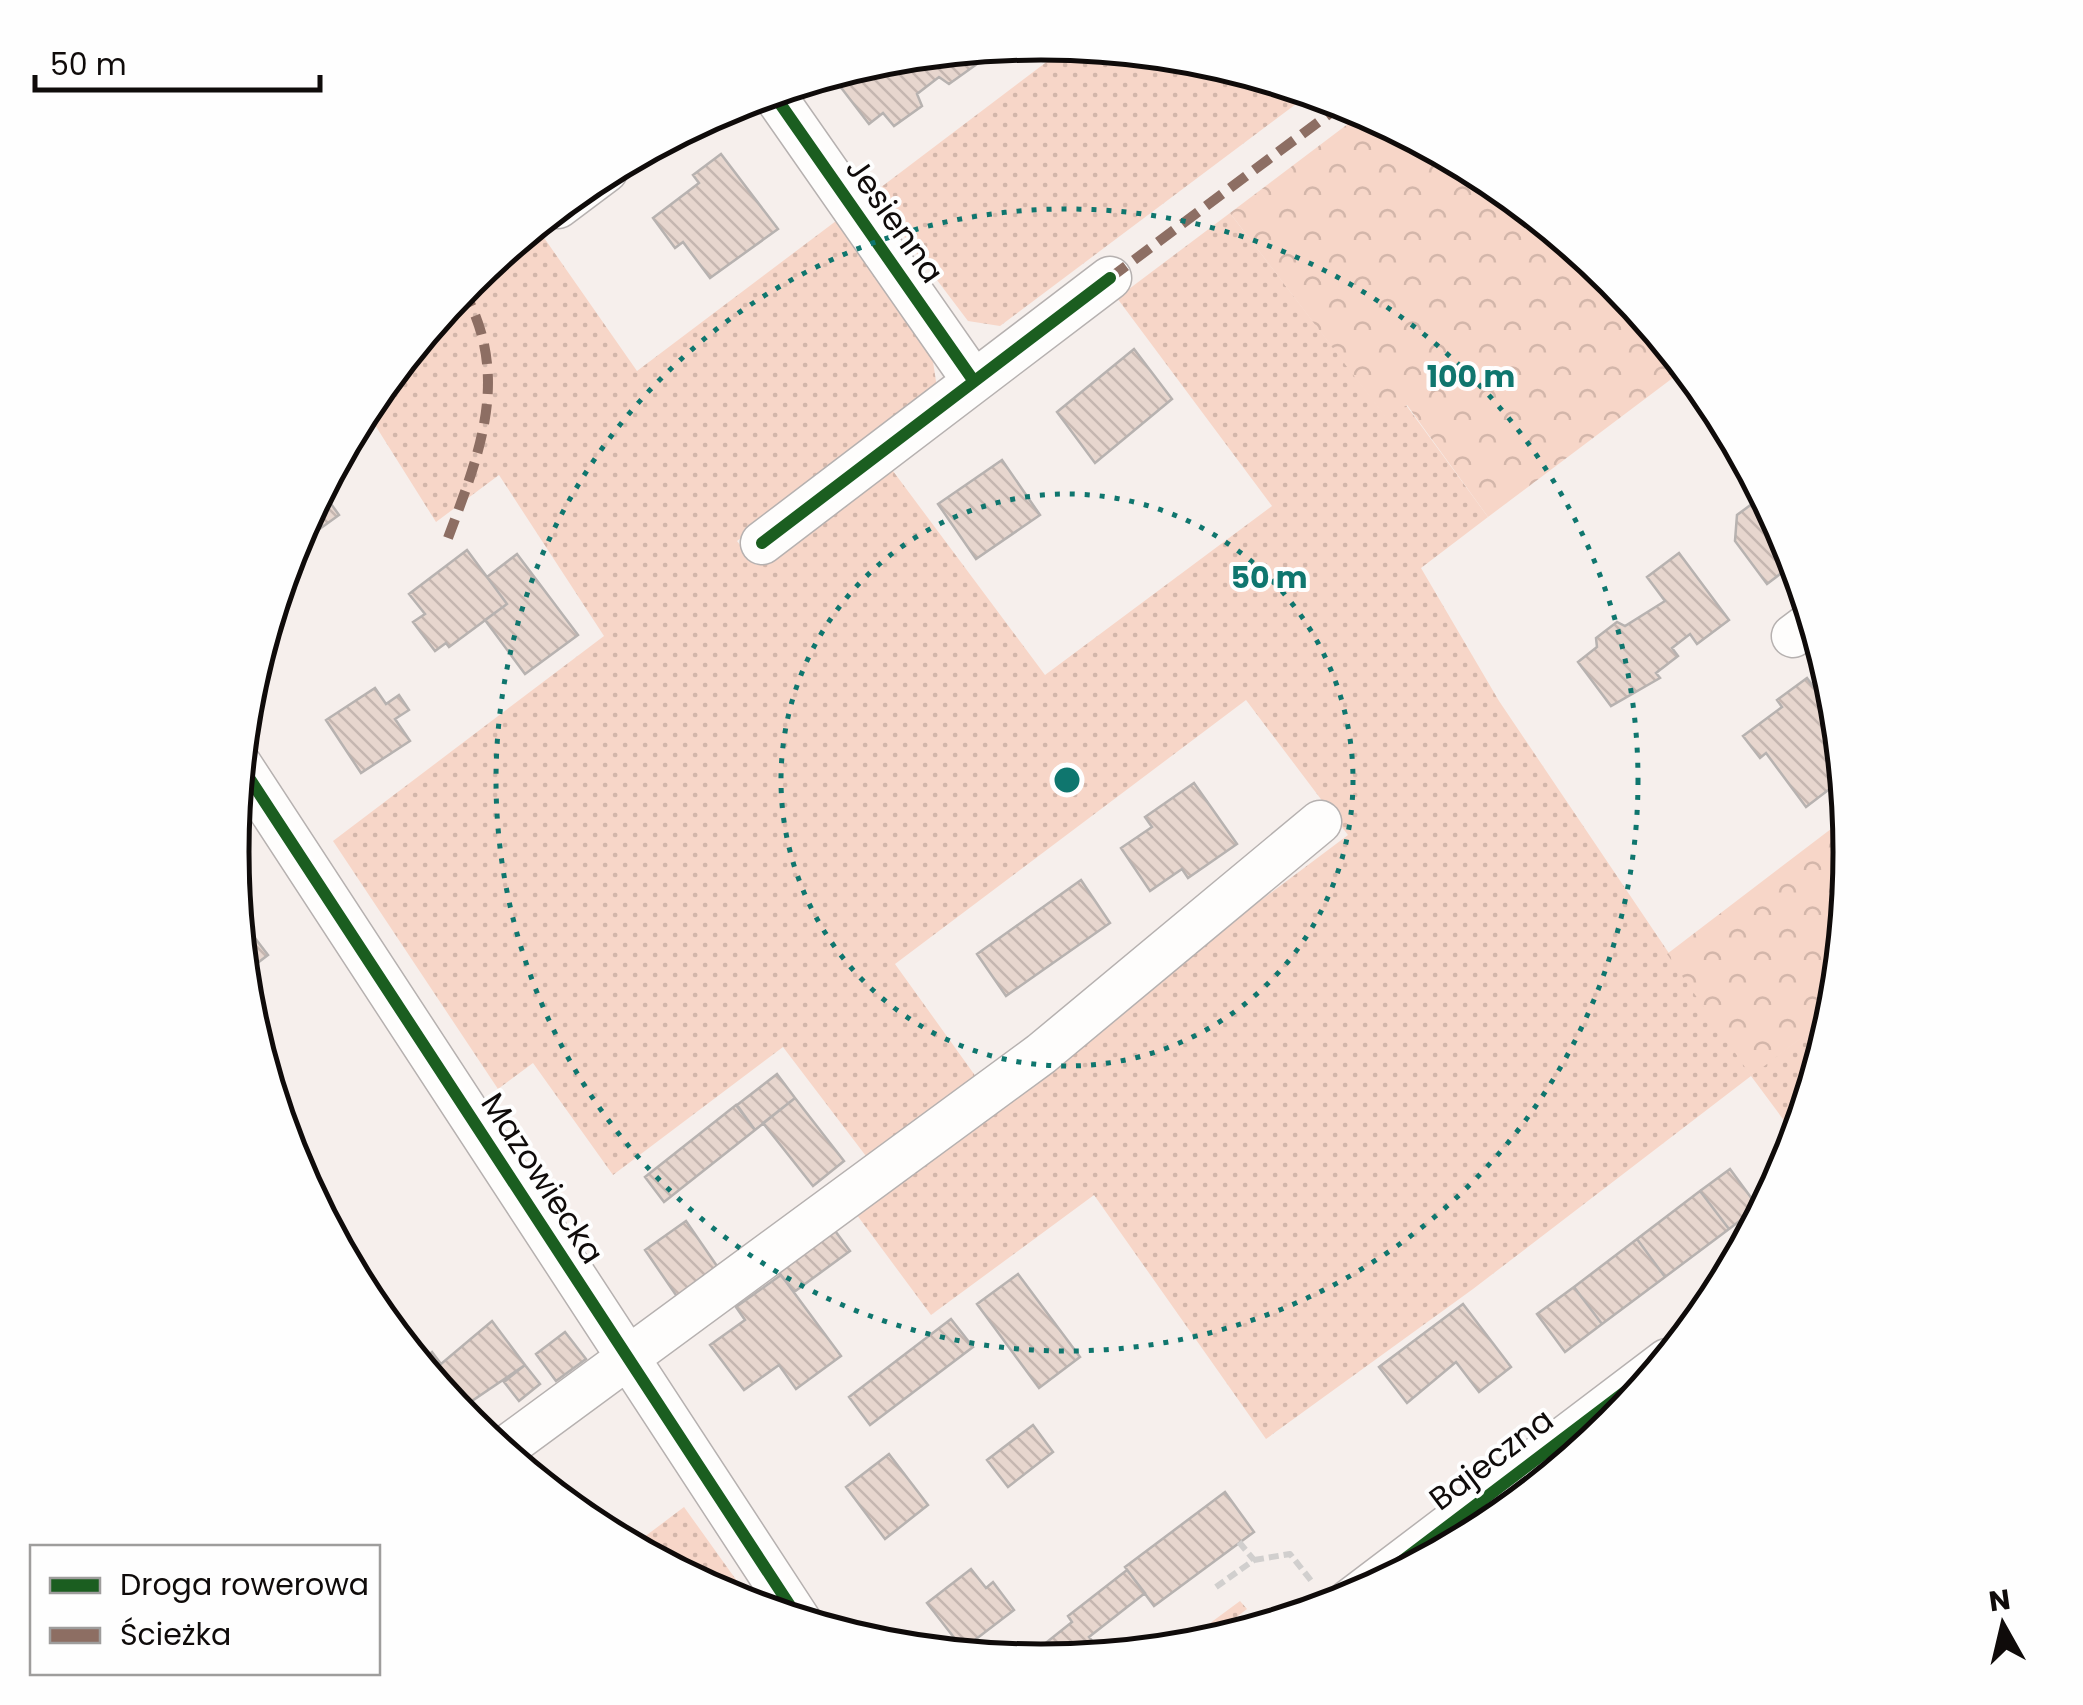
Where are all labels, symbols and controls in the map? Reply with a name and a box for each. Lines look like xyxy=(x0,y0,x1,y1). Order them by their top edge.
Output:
scale bar xyxy=(35,30,320,92)
text: 50 m xyxy=(50,43,127,86)
street label: Jesienna xyxy=(835,148,955,292)
text: 100 m xyxy=(1427,355,1515,398)
text: 50 m xyxy=(1230,556,1308,599)
centre of rings xyxy=(1049,762,1085,798)
street label: Mazowiecka xyxy=(471,1084,615,1272)
street label: Bajeczna xyxy=(1420,1397,1562,1521)
legend xyxy=(30,1545,380,1675)
text: Droga rowerowa xyxy=(120,1563,369,1606)
north arrow xyxy=(1953,1575,2053,1675)
text: N xyxy=(1986,1580,2013,1622)
text: Ścieżka xyxy=(120,1613,231,1656)

